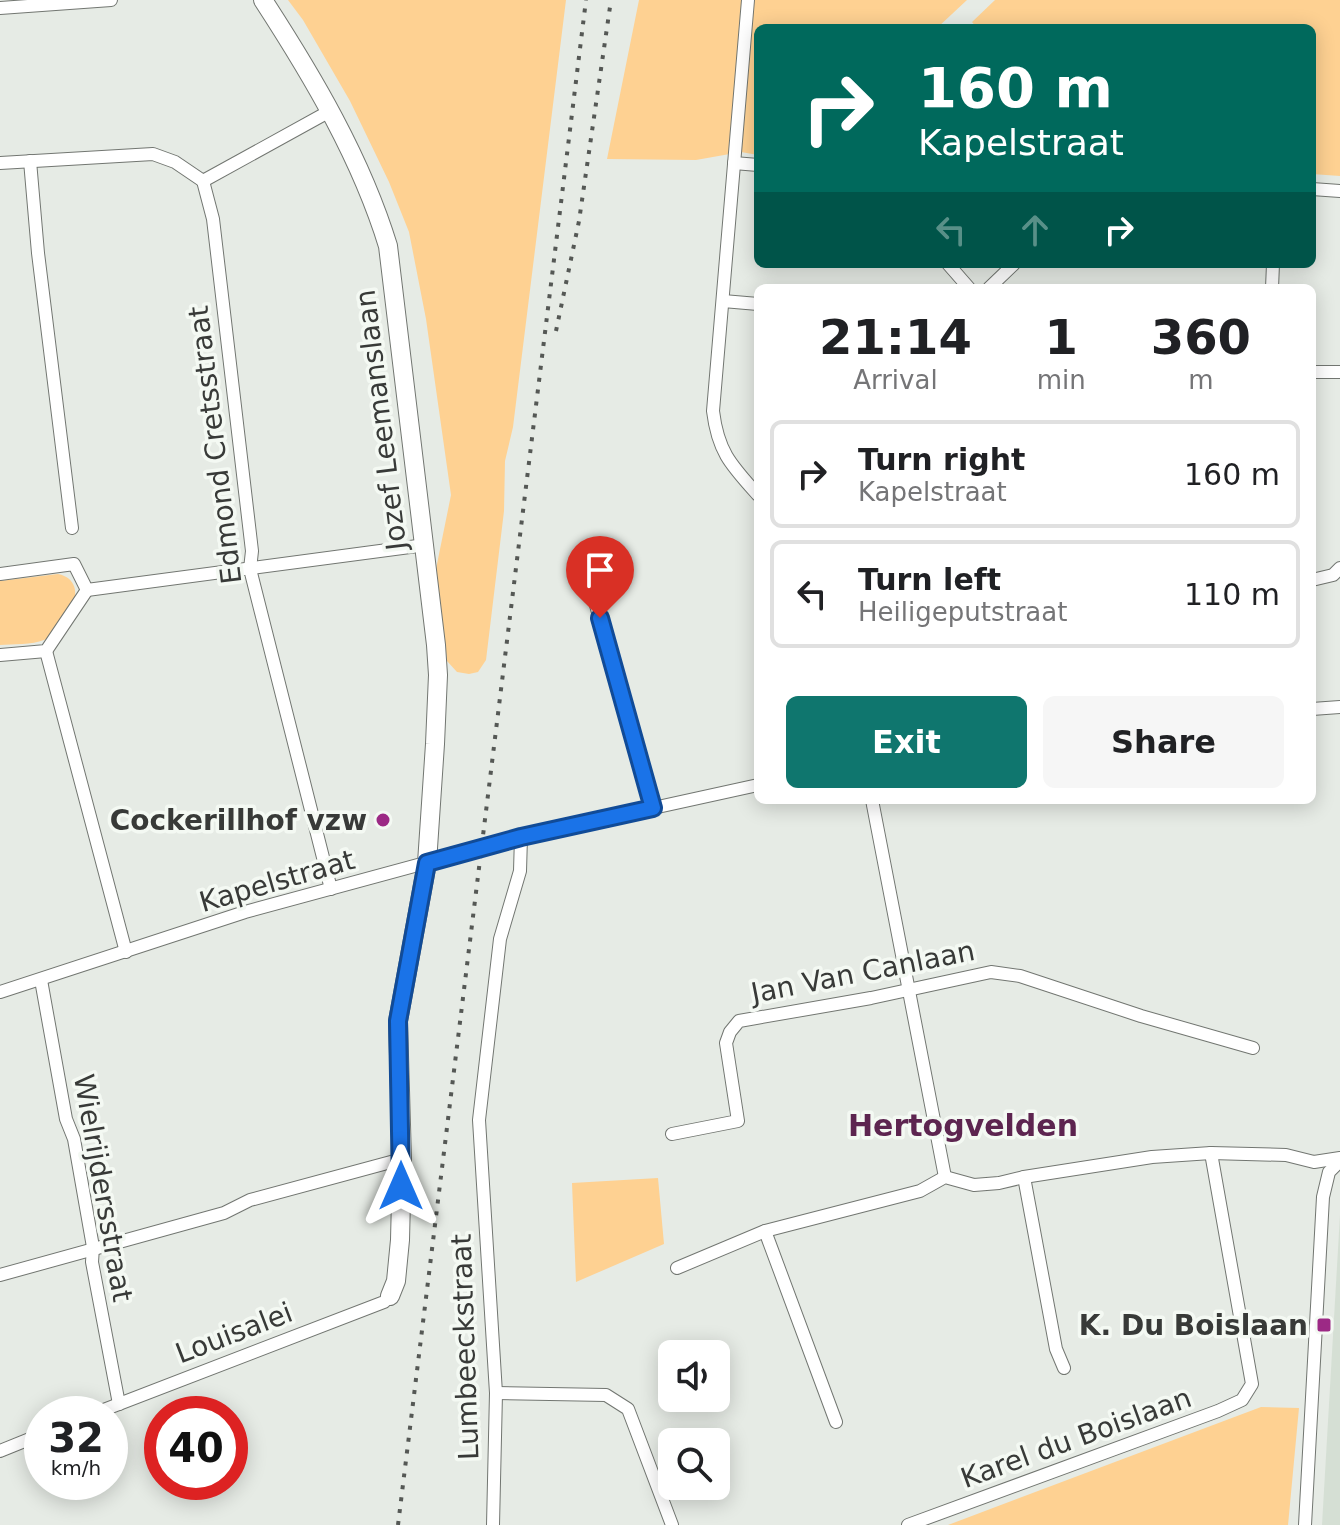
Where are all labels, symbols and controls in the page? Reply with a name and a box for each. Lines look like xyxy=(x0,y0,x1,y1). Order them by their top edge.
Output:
text: 160 m xyxy=(918,55,1113,120)
icon: right xyxy=(786,56,890,160)
text: Kapelstraat xyxy=(918,122,1124,163)
icon: left xyxy=(929,208,973,252)
icon: ahead xyxy=(1013,208,1057,252)
icon: right xyxy=(1097,208,1141,252)
street label: Jozef Leemanslaan xyxy=(349,288,414,554)
street label: Edmond Cretsstraat xyxy=(182,304,248,586)
text: 21:14 xyxy=(819,309,972,365)
text: 1 xyxy=(1045,309,1078,365)
text: 360 xyxy=(1151,309,1251,365)
text: Arrival xyxy=(853,365,938,395)
text: min xyxy=(1037,365,1086,395)
text: m xyxy=(1188,365,1214,395)
text: Turn right xyxy=(858,442,1025,477)
icon: right xyxy=(790,452,834,496)
text: 160 m xyxy=(1184,457,1280,492)
text: Kapelstraat xyxy=(858,477,1007,507)
pin xyxy=(566,536,634,618)
icon: arrive xyxy=(578,548,622,592)
text: Turn left xyxy=(858,562,1001,597)
icon: left xyxy=(790,572,834,616)
text: 110 m xyxy=(1184,577,1280,612)
text: Heiligeputstraat xyxy=(858,597,1067,627)
button: Exit xyxy=(786,696,1027,788)
button: Share xyxy=(1043,696,1284,788)
place label: Cockerillhof vzw xyxy=(110,804,367,837)
marker: Cockerillhof vzw xyxy=(374,811,392,829)
street label: Kapelstraat xyxy=(195,843,359,919)
street label: Jan Van Canlaan xyxy=(746,934,978,1010)
street label: Wielrijdersstraat xyxy=(67,1072,139,1304)
district label: Hertogvelden xyxy=(848,1108,1078,1143)
position arrow xyxy=(359,1144,443,1228)
street label: Lumbeeckstraat xyxy=(445,1233,485,1461)
street label: Louisalei xyxy=(171,1296,297,1370)
place label: K. Du Boislaan xyxy=(1079,1309,1308,1342)
marker: K. Du Boislaan xyxy=(1315,1316,1333,1334)
map controls xyxy=(658,1340,730,1500)
button: sound xyxy=(658,1340,730,1412)
street label: Karel du Boislaan xyxy=(956,1381,1196,1495)
speed limit sign: 40 xyxy=(144,1396,248,1500)
text: 32 xyxy=(48,1415,104,1461)
button: search xyxy=(658,1428,730,1500)
text: km/h xyxy=(51,1456,101,1480)

